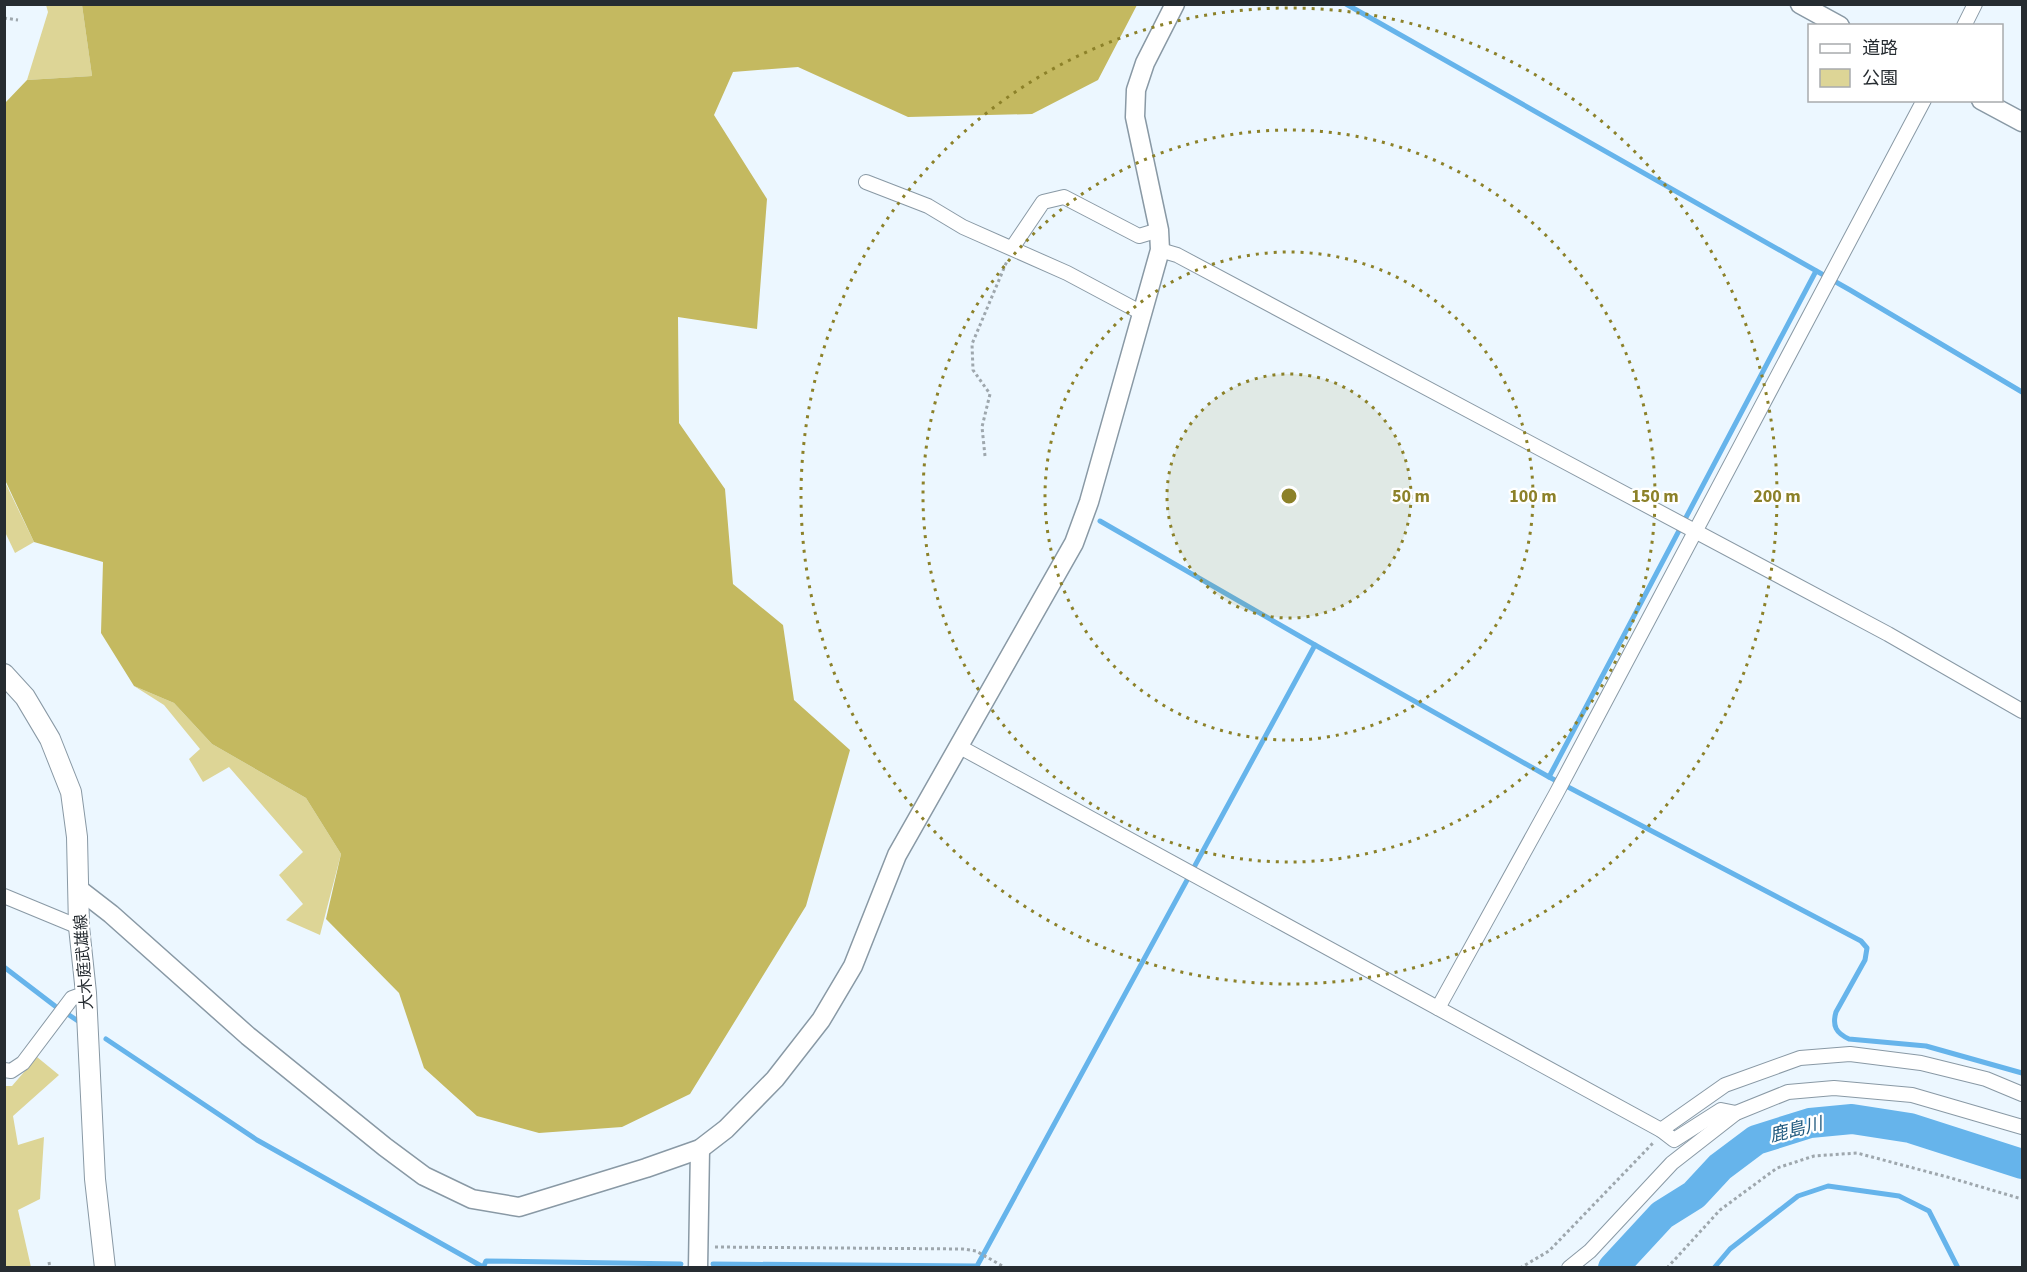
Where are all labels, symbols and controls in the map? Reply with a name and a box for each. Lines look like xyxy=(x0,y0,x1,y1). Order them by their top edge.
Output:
legend xyxy=(1808,24,2003,102)
text: 道路 xyxy=(1862,36,1898,61)
text: 公園 xyxy=(1862,66,1898,91)
text: 50 m xyxy=(1392,484,1430,509)
text: 100 m xyxy=(1509,484,1557,509)
text: 150 m xyxy=(1631,484,1679,509)
text: 200 m xyxy=(1753,484,1801,509)
centre of rings xyxy=(1279,486,1299,506)
street label: 大木庭武雄線 xyxy=(70,913,98,1011)
water label: 鹿島川 xyxy=(1767,1111,1827,1149)

